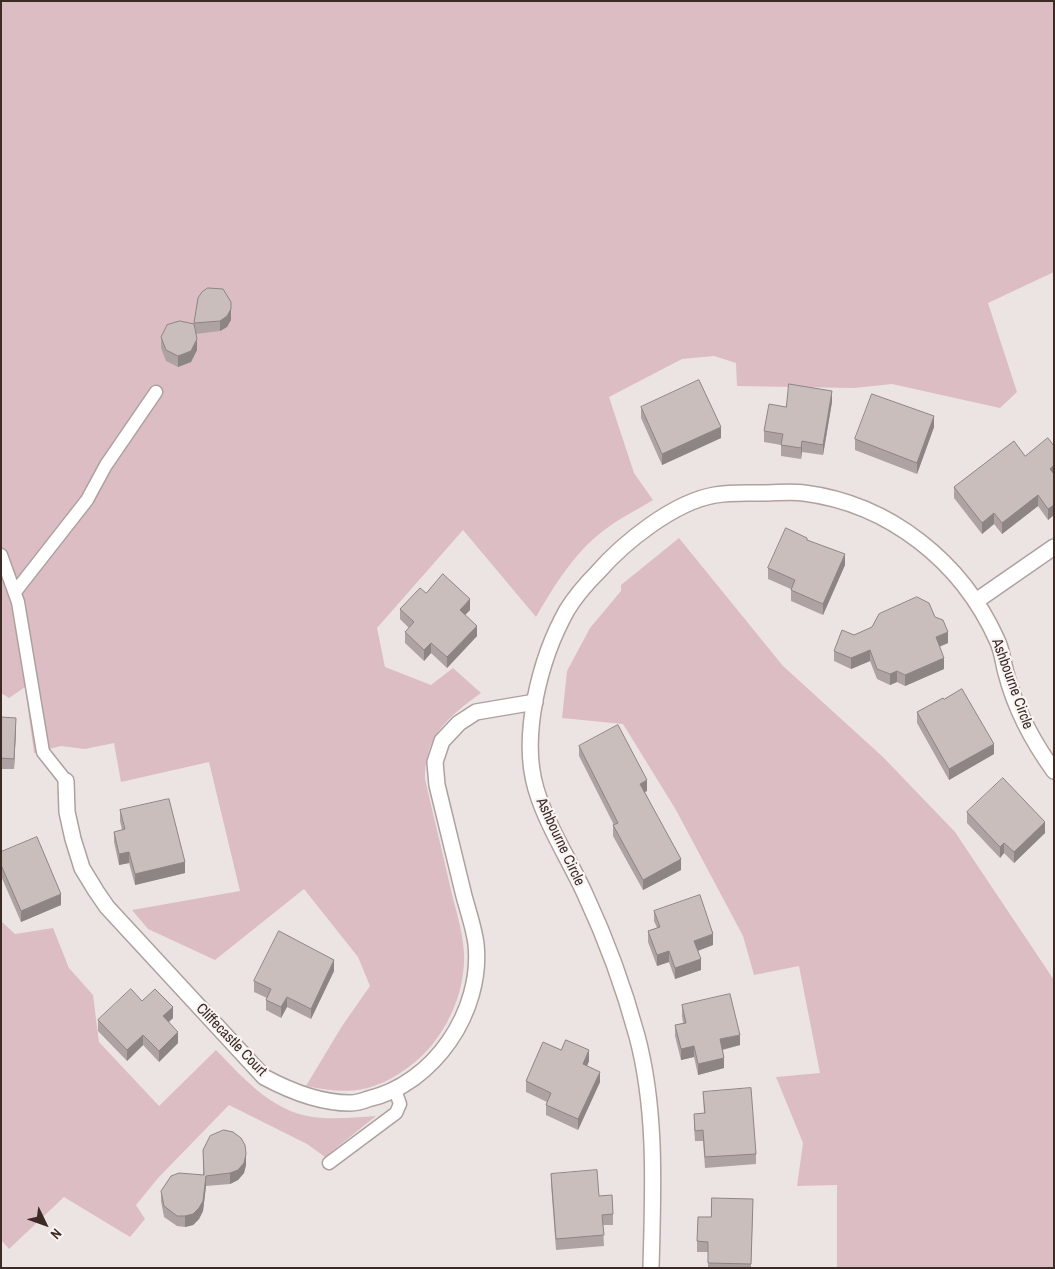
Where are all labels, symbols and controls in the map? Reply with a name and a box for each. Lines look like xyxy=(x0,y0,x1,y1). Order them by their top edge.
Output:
street label: Ashbourne Circle xyxy=(987,636,1037,732)
street label: Ashbourne Circle xyxy=(532,795,588,889)
street label: Cliffecastle Court xyxy=(192,1000,270,1080)
north arrow xyxy=(20,1199,70,1249)
text: N xyxy=(47,1225,66,1243)

